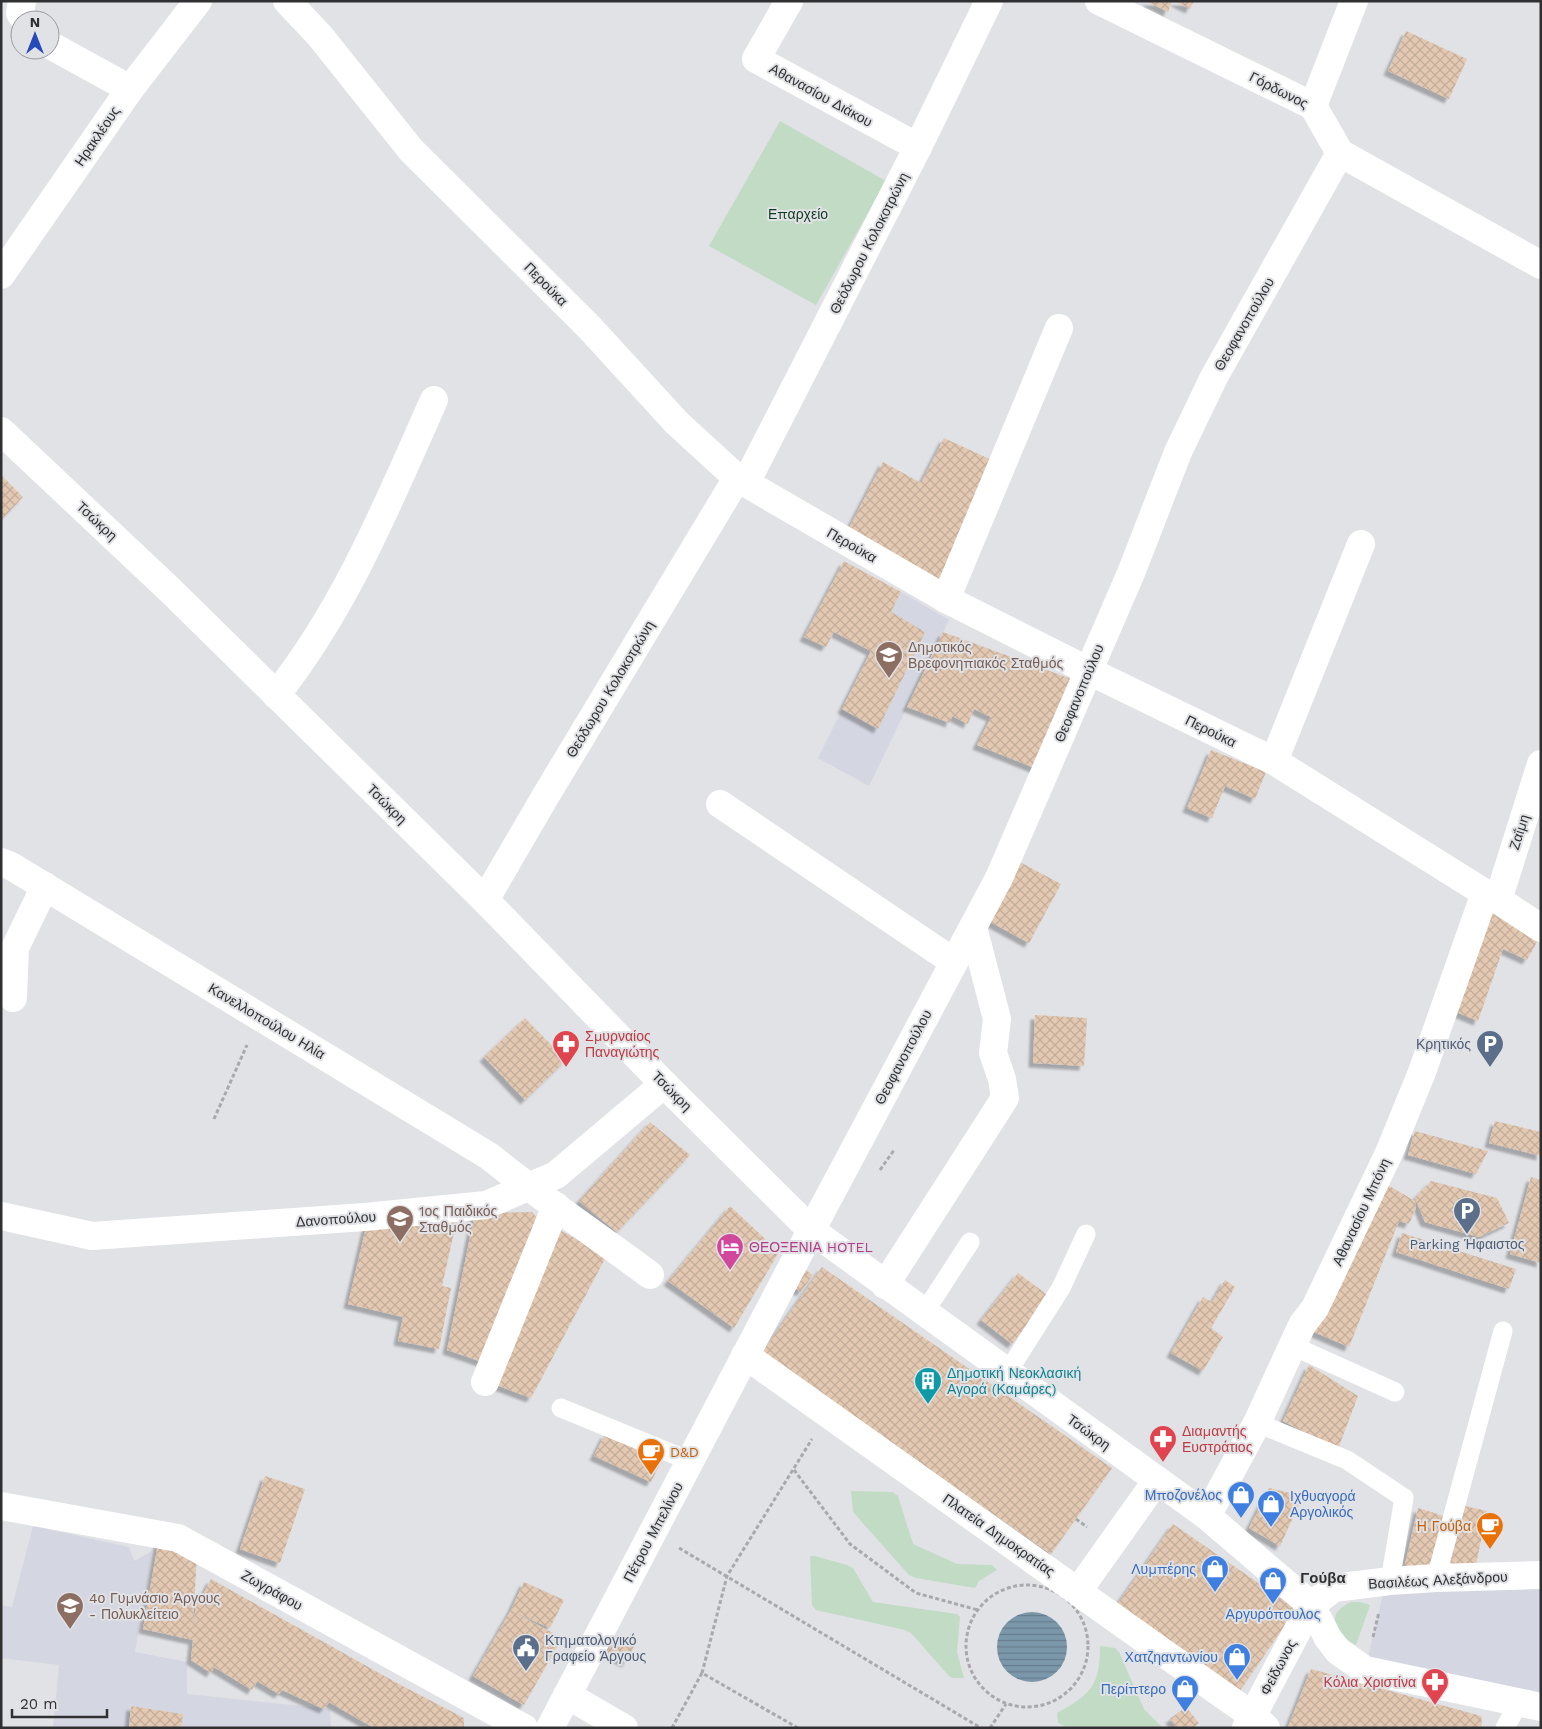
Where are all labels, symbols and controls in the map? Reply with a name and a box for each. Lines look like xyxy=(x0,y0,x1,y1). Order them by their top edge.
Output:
north arrow xyxy=(10,10,60,60)
text: N xyxy=(30,14,40,30)
street label: Αθανασίου Διάκου xyxy=(767,60,875,130)
street label: Γόρδωνος xyxy=(1247,68,1311,112)
street label: Ηρακλέους xyxy=(71,103,123,169)
street label: Θεόδωρου Κολοκοτρώνη xyxy=(826,170,912,316)
park label: Επαρχείο xyxy=(768,206,828,222)
street label: Περούκα xyxy=(521,259,571,309)
street label: Θεοφανοπούλου xyxy=(1211,275,1277,373)
street label: Τσώκρη xyxy=(74,498,120,544)
street label: Περούκα xyxy=(824,524,880,566)
street label: Θεόδωρου Κολοκοτρώνη xyxy=(563,618,657,760)
place label: Δημοτικός Βρεφονηπιακός Σταθμός xyxy=(908,639,1064,671)
school or university icon: Δημοτικός Βρεφονηπιακός Σταθμός xyxy=(874,640,904,679)
street label: Θεοφανοπούλου xyxy=(1051,642,1107,744)
street label: Περούκα xyxy=(1183,712,1239,750)
street label: Τσώκρη xyxy=(364,781,410,827)
street label: Ζαΐμη xyxy=(1506,812,1532,852)
street label: Κανελλοπούλου Ηλία xyxy=(206,980,328,1062)
street label: Θεοφανοπούλου xyxy=(871,1007,935,1107)
place label: Σμυρναίος Παναγιώτης xyxy=(585,1028,659,1060)
pharmacy icon: Σμυρναίος Παναγιώτης xyxy=(551,1029,581,1068)
parking icon: Κρητικός xyxy=(1475,1029,1505,1068)
place label: Κρητικός xyxy=(1416,1036,1471,1052)
street label: Τσώκρη xyxy=(649,1068,695,1114)
street label: Αθανασίου Μπόνη xyxy=(1329,1156,1393,1268)
parking icon: Parking Ήφαιστος xyxy=(1452,1196,1482,1235)
place label: 1ος Παιδικός Σταθμός xyxy=(419,1203,498,1235)
school or university icon: 1ος Παιδικός Σταθμός xyxy=(385,1204,415,1243)
street label: Δανοπούλου xyxy=(295,1208,377,1230)
hotel icon: ΘΕΟΞΕΝΙΑ HOTEL xyxy=(715,1232,745,1271)
place label: Parking Ήφαιστος xyxy=(1409,1236,1525,1252)
place label: ΘΕΟΞΕΝΙΑ HOTEL xyxy=(749,1239,873,1255)
place label: Δημοτική Νεοκλασική Αγορά (Καμάρες) xyxy=(947,1365,1081,1397)
building icon: Δημοτική Νεοκλασική Αγορά (Καμάρες) xyxy=(913,1366,943,1405)
street label: Τσώκρη xyxy=(1064,1411,1114,1453)
place label: Διαμαντής Ευστράτιος xyxy=(1182,1423,1253,1455)
pharmacy icon: Διαμαντής Ευστράτιος xyxy=(1148,1424,1178,1463)
cafe icon: D&D xyxy=(636,1437,666,1476)
place label: D&D xyxy=(670,1444,699,1460)
street label: Πέτρου Μπελίνου xyxy=(620,1479,686,1585)
shop icon: Μποζονέλος xyxy=(1226,1480,1256,1519)
place label: Μποζονέλος xyxy=(1145,1487,1222,1503)
place label: Ιχθυαγορά Αργολικός xyxy=(1290,1488,1356,1520)
shop icon: Ιχθυαγορά Αργολικός xyxy=(1256,1489,1286,1528)
street label: Πλατεία Δημοκρατίας xyxy=(940,1490,1058,1580)
cafe icon: Η Γούβα xyxy=(1475,1511,1505,1550)
place label: Η Γούβα xyxy=(1417,1518,1471,1534)
shop icon: Λυμπέρης xyxy=(1200,1554,1230,1593)
place label: Λυμπέρης xyxy=(1131,1561,1196,1577)
shop icon: Αργυρόπουλος xyxy=(1258,1566,1288,1605)
street label: Ζωγράφου xyxy=(239,1567,305,1613)
street label: Βασιλέως Αλεξάνδρου xyxy=(1368,1568,1508,1592)
district label: Γούβα xyxy=(1300,1569,1346,1587)
place label: 4ο Γυμνάσιο Άργους - Πολυκλείτειο xyxy=(89,1590,220,1622)
school or university icon: 4ο Γυμνάσιο Άργους - Πολυκλείτειο xyxy=(55,1591,85,1630)
place label: Αργυρόπουλος xyxy=(1226,1606,1321,1622)
place label: Κτηματολογικό Γραφείο Άργους xyxy=(545,1632,647,1664)
public building icon: Κτηματολογικό Γραφείο Άργους xyxy=(511,1633,541,1672)
street label: Φείδωνος xyxy=(1257,1636,1299,1698)
shop icon: Χατζηαντωνίου xyxy=(1222,1642,1252,1681)
place label: Χατζηαντωνίου xyxy=(1125,1649,1218,1665)
pharmacy icon: Κόλια Χριστίνα xyxy=(1420,1667,1450,1706)
shop icon: Περίπτερο xyxy=(1170,1674,1200,1713)
place label: Κόλια Χριστίνα xyxy=(1324,1674,1416,1690)
place label: Περίπτερο xyxy=(1101,1681,1166,1697)
scale bar xyxy=(12,1686,108,1718)
text: 20 m xyxy=(20,1695,58,1713)

